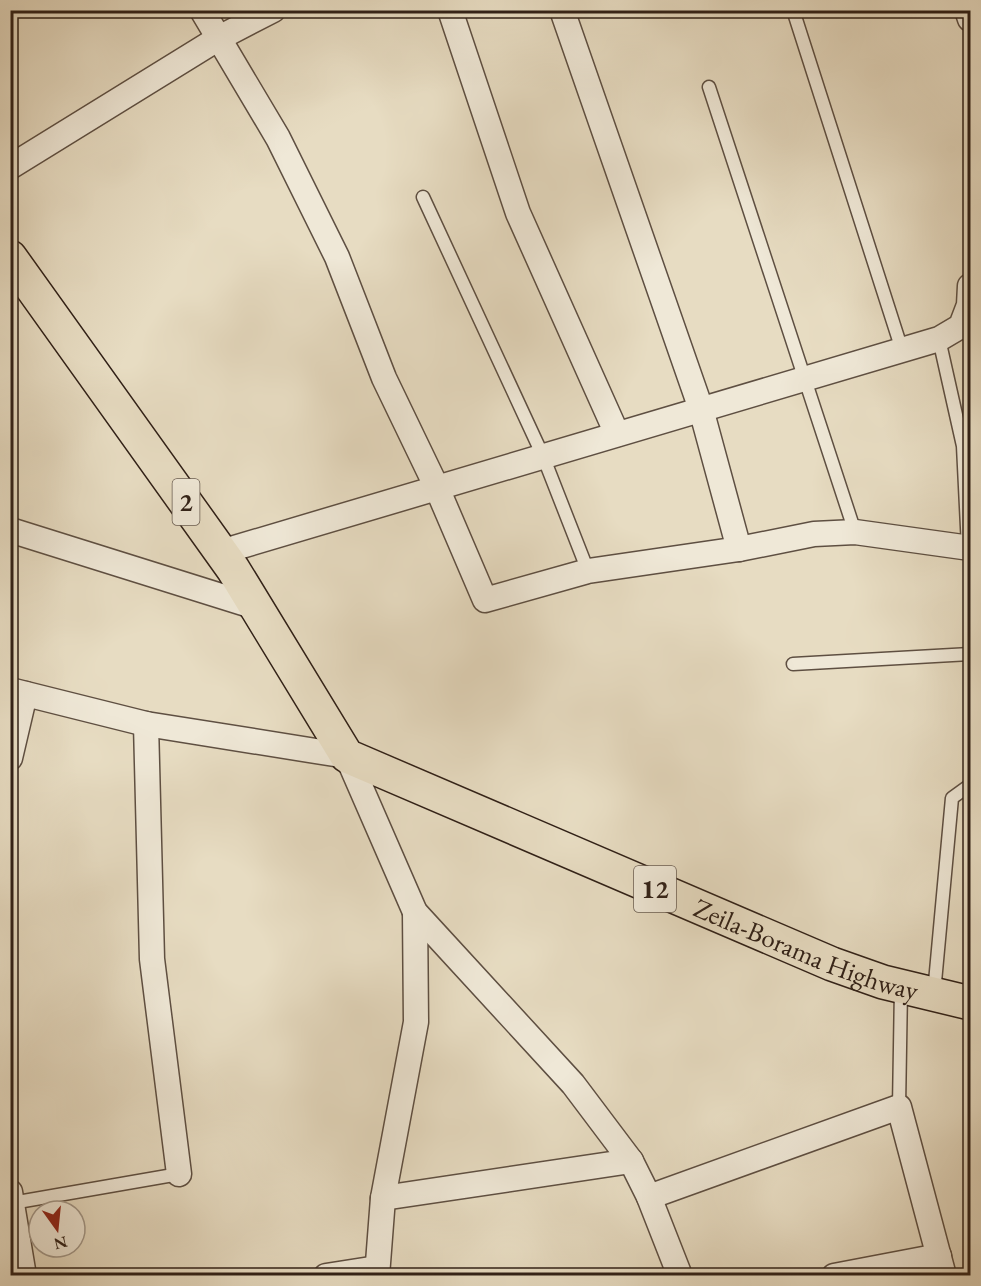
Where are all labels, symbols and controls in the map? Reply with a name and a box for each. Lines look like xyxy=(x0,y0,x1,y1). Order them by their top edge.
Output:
road number: 2 xyxy=(172,479,200,525)
road number: 12 xyxy=(634,866,676,912)
street label: Zeila-Borama Highway xyxy=(689,889,922,1007)
north arrow xyxy=(27,1199,87,1259)
text: N xyxy=(52,1231,70,1255)

